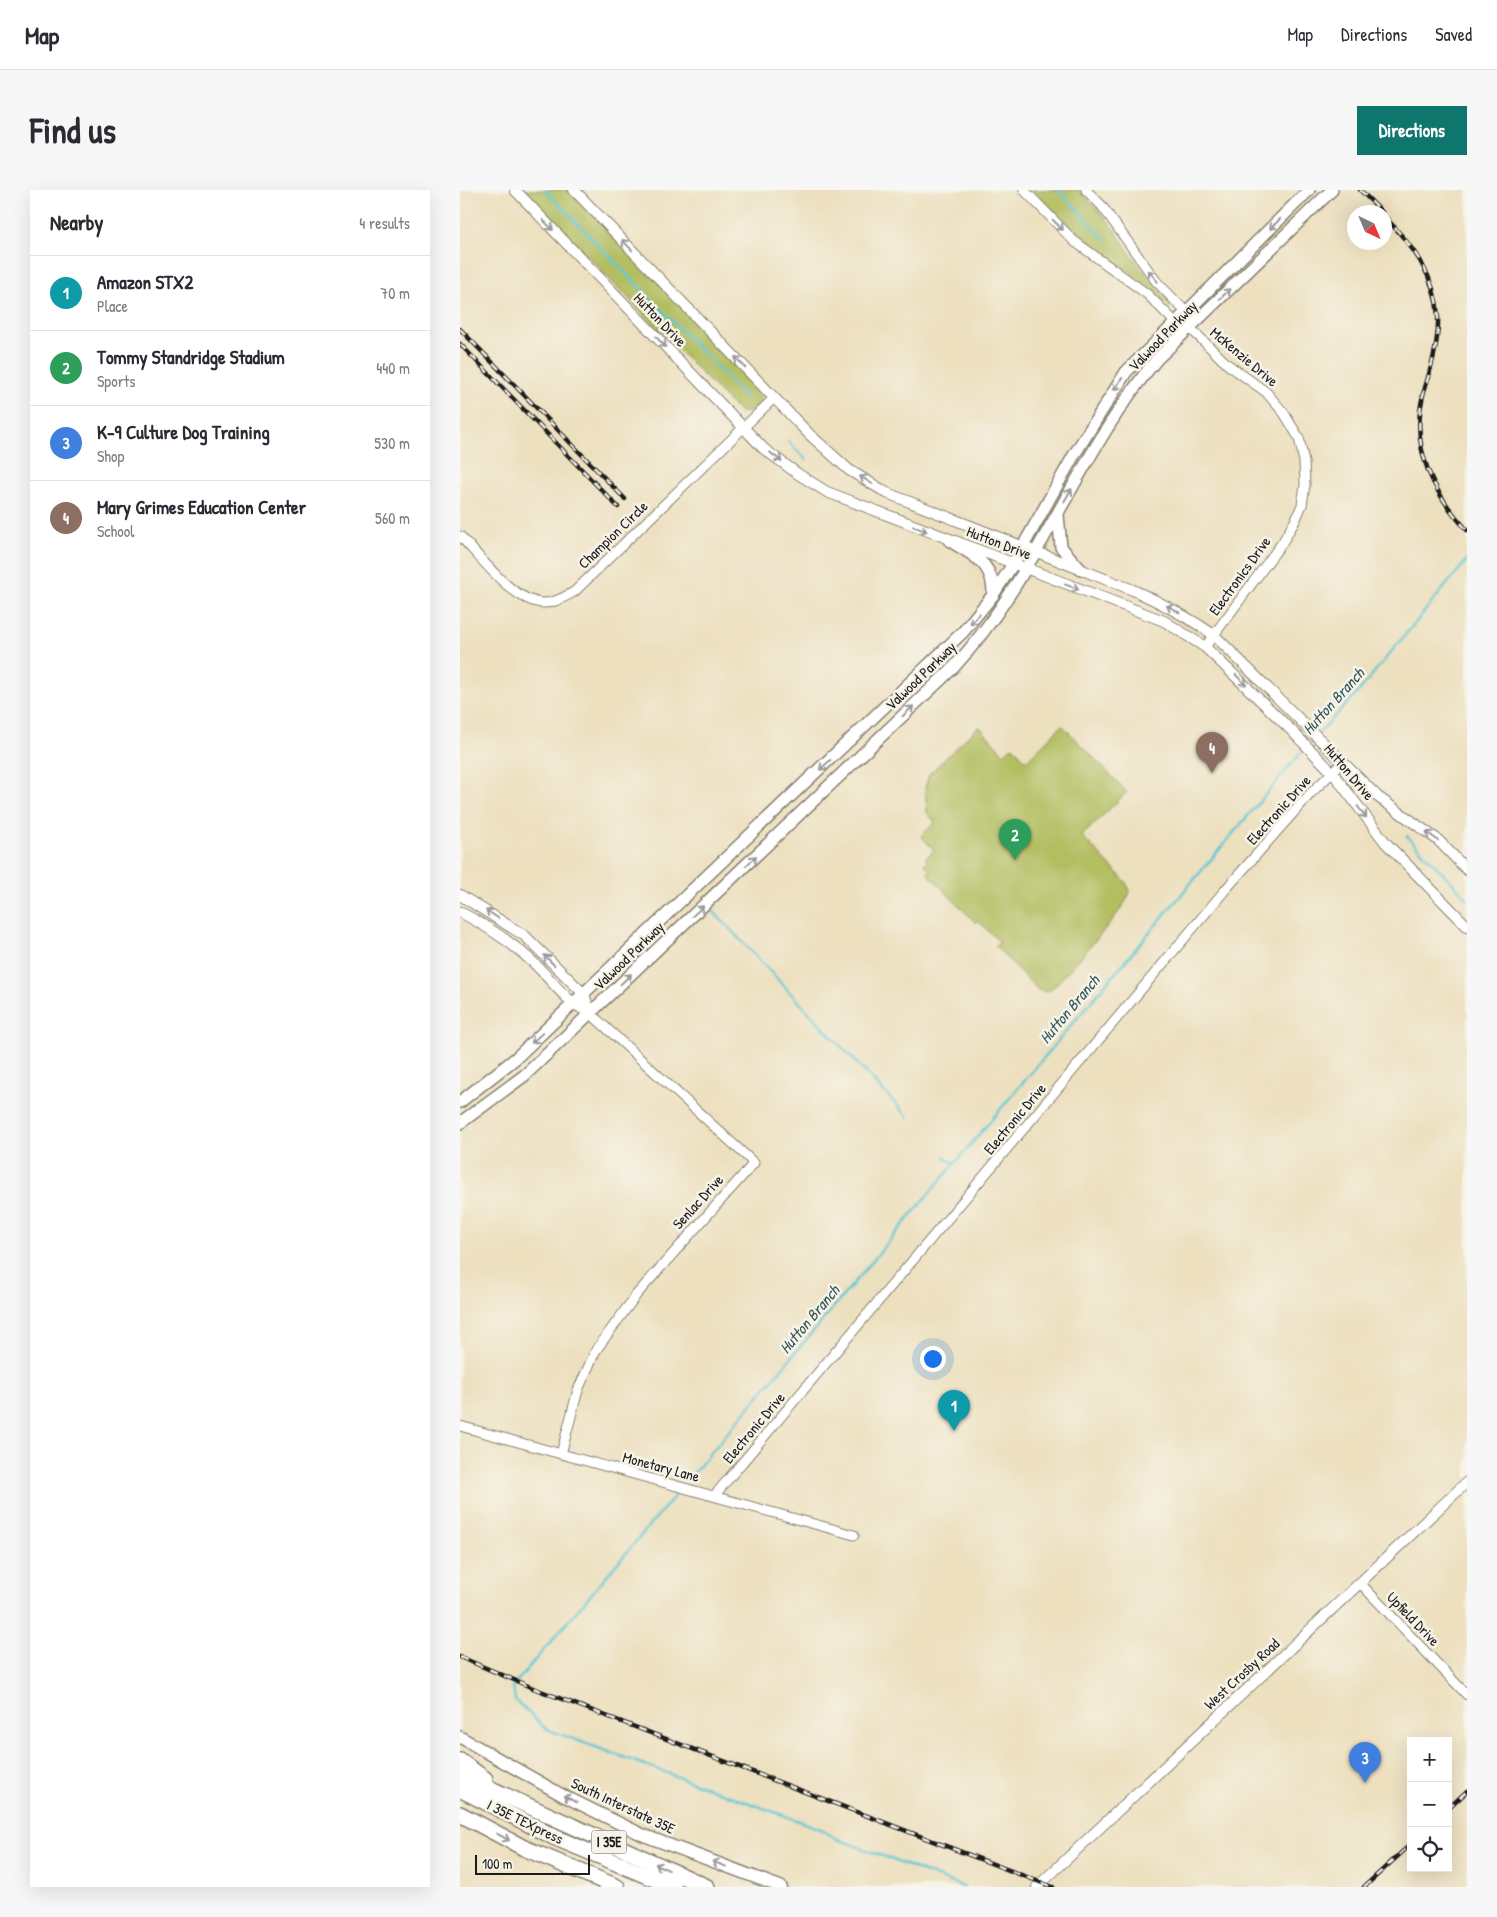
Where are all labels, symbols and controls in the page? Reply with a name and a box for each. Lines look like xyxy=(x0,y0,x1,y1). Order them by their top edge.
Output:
text: Map xyxy=(25,19,59,51)
text: Map xyxy=(1288,22,1313,47)
text: Directions xyxy=(1341,22,1407,47)
text: Saved xyxy=(1435,22,1472,47)
button: Directions xyxy=(1357,106,1467,155)
text: Find us xyxy=(30,107,116,154)
north arrow xyxy=(1347,205,1392,250)
text: Nearby xyxy=(50,208,103,237)
text: 4 results xyxy=(359,212,410,234)
one-way arrow xyxy=(1052,218,1064,231)
one-way arrow xyxy=(1269,218,1281,231)
one-way arrow xyxy=(542,219,554,231)
one-way arrow xyxy=(621,239,633,252)
text: Amazon STX2 xyxy=(97,269,193,295)
one-way arrow xyxy=(1147,270,1158,283)
text: 1 xyxy=(63,282,69,304)
text: 70 m xyxy=(380,282,410,304)
street label: Hutton Drive xyxy=(629,288,691,351)
one-way arrow xyxy=(1219,288,1232,300)
text: Place xyxy=(97,295,128,317)
street label: Valwood Parkway xyxy=(1124,296,1202,376)
street label: McKenzie Drive xyxy=(1206,322,1283,391)
one-way arrow xyxy=(655,336,667,348)
text: Tommy Standridge Stadium xyxy=(97,344,285,370)
one-way arrow xyxy=(734,356,746,369)
text: 2 xyxy=(62,357,70,379)
text: 440 m xyxy=(376,357,410,379)
text: Sports xyxy=(97,370,135,392)
one-way arrow xyxy=(1113,376,1123,390)
text: K-9 Culture Dog Training xyxy=(97,419,270,445)
text: 3 xyxy=(62,432,70,454)
text: 530 m xyxy=(374,432,410,454)
text: Shop xyxy=(97,445,124,467)
one-way arrow xyxy=(769,452,782,463)
one-way arrow xyxy=(859,475,873,485)
one-way arrow xyxy=(1064,489,1074,503)
text: Mary Grimes Education Center xyxy=(97,494,306,520)
street label: Champion Circle xyxy=(573,496,652,573)
text: 4 xyxy=(63,507,69,529)
text: 560 m xyxy=(375,507,410,529)
text: School xyxy=(97,520,134,542)
street label: Hutton Drive xyxy=(964,521,1035,565)
one-way arrow xyxy=(912,525,927,534)
street label: Electronics Drive xyxy=(1204,532,1275,619)
one-way arrow xyxy=(1064,583,1079,592)
one-way arrow xyxy=(1166,604,1181,613)
one-way arrow xyxy=(969,612,980,625)
street label: Valwood Parkway xyxy=(881,637,961,715)
water label: Hutton Branch xyxy=(1297,662,1370,739)
one-way arrow xyxy=(1235,674,1247,686)
one-way arrow xyxy=(902,705,914,717)
pin: 4 xyxy=(1196,732,1228,773)
street label: Hutton Drive xyxy=(1320,739,1379,804)
one-way arrow xyxy=(819,759,831,771)
street label: Electronic Drive xyxy=(1242,770,1316,849)
one-way arrow xyxy=(1357,805,1368,818)
pin: 2 xyxy=(999,819,1031,860)
one-way arrow xyxy=(1426,831,1439,842)
one-way arrow xyxy=(744,855,757,867)
one-way arrow xyxy=(691,905,704,917)
one-way arrow xyxy=(485,909,499,919)
street label: Valwood Parkway xyxy=(589,917,669,995)
one-way arrow xyxy=(543,953,555,966)
water label: Hutton Branch xyxy=(1034,969,1105,1048)
one-way arrow xyxy=(619,973,632,985)
one-way arrow xyxy=(531,1032,544,1044)
street label: Electronic Drive xyxy=(979,1079,1051,1159)
street label: Senlac Drive xyxy=(667,1170,728,1234)
water label: Hutton Branch xyxy=(774,1279,845,1358)
your location xyxy=(920,1346,946,1372)
street label: Electronic Drive xyxy=(718,1388,790,1468)
pin: 1 xyxy=(938,1390,970,1431)
street label: Monetary Lane xyxy=(620,1446,702,1487)
street label: Upfield Drive xyxy=(1382,1587,1445,1650)
street label: West Crosby Road xyxy=(1199,1633,1284,1714)
map controls xyxy=(1407,1737,1452,1872)
button: + xyxy=(1407,1737,1452,1782)
pin: 3 xyxy=(1349,1742,1381,1783)
street label: South Interstate 35E xyxy=(568,1772,679,1839)
button: − xyxy=(1407,1782,1452,1827)
street label: I 35E TEXpress xyxy=(484,1794,567,1849)
one-way arrow xyxy=(563,1794,578,1803)
button: locate xyxy=(1407,1827,1452,1872)
road number: I 35E xyxy=(592,1830,626,1854)
one-way arrow xyxy=(495,1833,510,1842)
scale bar xyxy=(475,1852,590,1875)
text: 100 m xyxy=(482,1854,512,1873)
one-way arrow xyxy=(712,1858,727,1868)
one-way arrow xyxy=(655,1861,670,1871)

